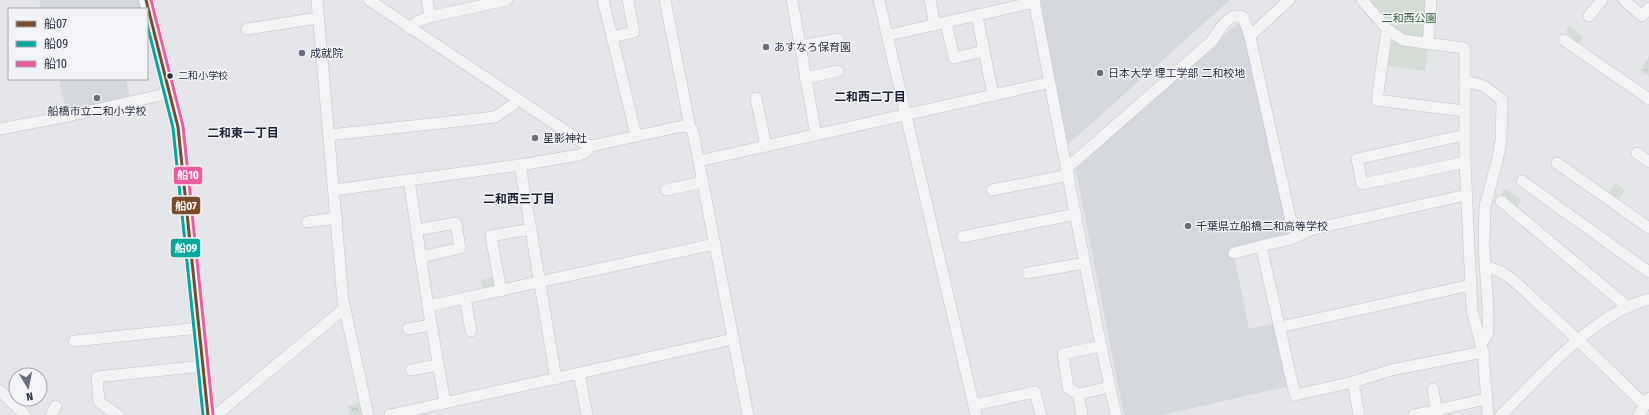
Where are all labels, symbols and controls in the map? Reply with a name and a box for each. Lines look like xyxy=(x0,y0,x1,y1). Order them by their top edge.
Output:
legend xyxy=(8,8,148,80)
park label: 二和西公園 xyxy=(1382,12,1437,25)
text: 船07 xyxy=(44,17,67,31)
text: 船09 xyxy=(44,37,68,51)
place label: あすなろ保育園 xyxy=(774,41,851,54)
marker: あすなろ保育園 xyxy=(761,42,771,52)
place label: 成就院 xyxy=(310,47,343,60)
marker: 成就院 xyxy=(297,48,307,58)
text: 船10 xyxy=(44,57,67,71)
place label: 日本大学 理工学部 二和校地 xyxy=(1108,67,1245,80)
marker: 日本大学 理工学部 二和校地 xyxy=(1095,68,1105,78)
place label: 二和小学校 xyxy=(178,70,228,82)
marker: 二和小学校 xyxy=(165,71,175,81)
district label: 二和西二丁目 xyxy=(834,90,906,104)
marker: 船橋市立二和小学校 xyxy=(92,93,102,103)
place label: 船橋市立二和小学校 xyxy=(48,105,147,118)
district label: 二和東一丁目 xyxy=(207,126,279,140)
place label: 星影神社 xyxy=(543,132,587,145)
marker: 星影神社 xyxy=(530,133,540,143)
line badge: 船10 xyxy=(173,166,203,185)
text: 船10 xyxy=(177,169,199,182)
district label: 二和西三丁目 xyxy=(483,192,555,206)
line badge: 船07 xyxy=(171,196,201,215)
text: 船07 xyxy=(175,200,197,213)
place label: 千葉県立船橋二和高等学校 xyxy=(1196,220,1328,233)
marker: 千葉県立船橋二和高等学校 xyxy=(1183,221,1193,231)
line badge: 船09 xyxy=(170,238,201,258)
text: 船09 xyxy=(175,242,198,255)
north arrow xyxy=(8,367,48,407)
text: N xyxy=(25,389,34,403)

